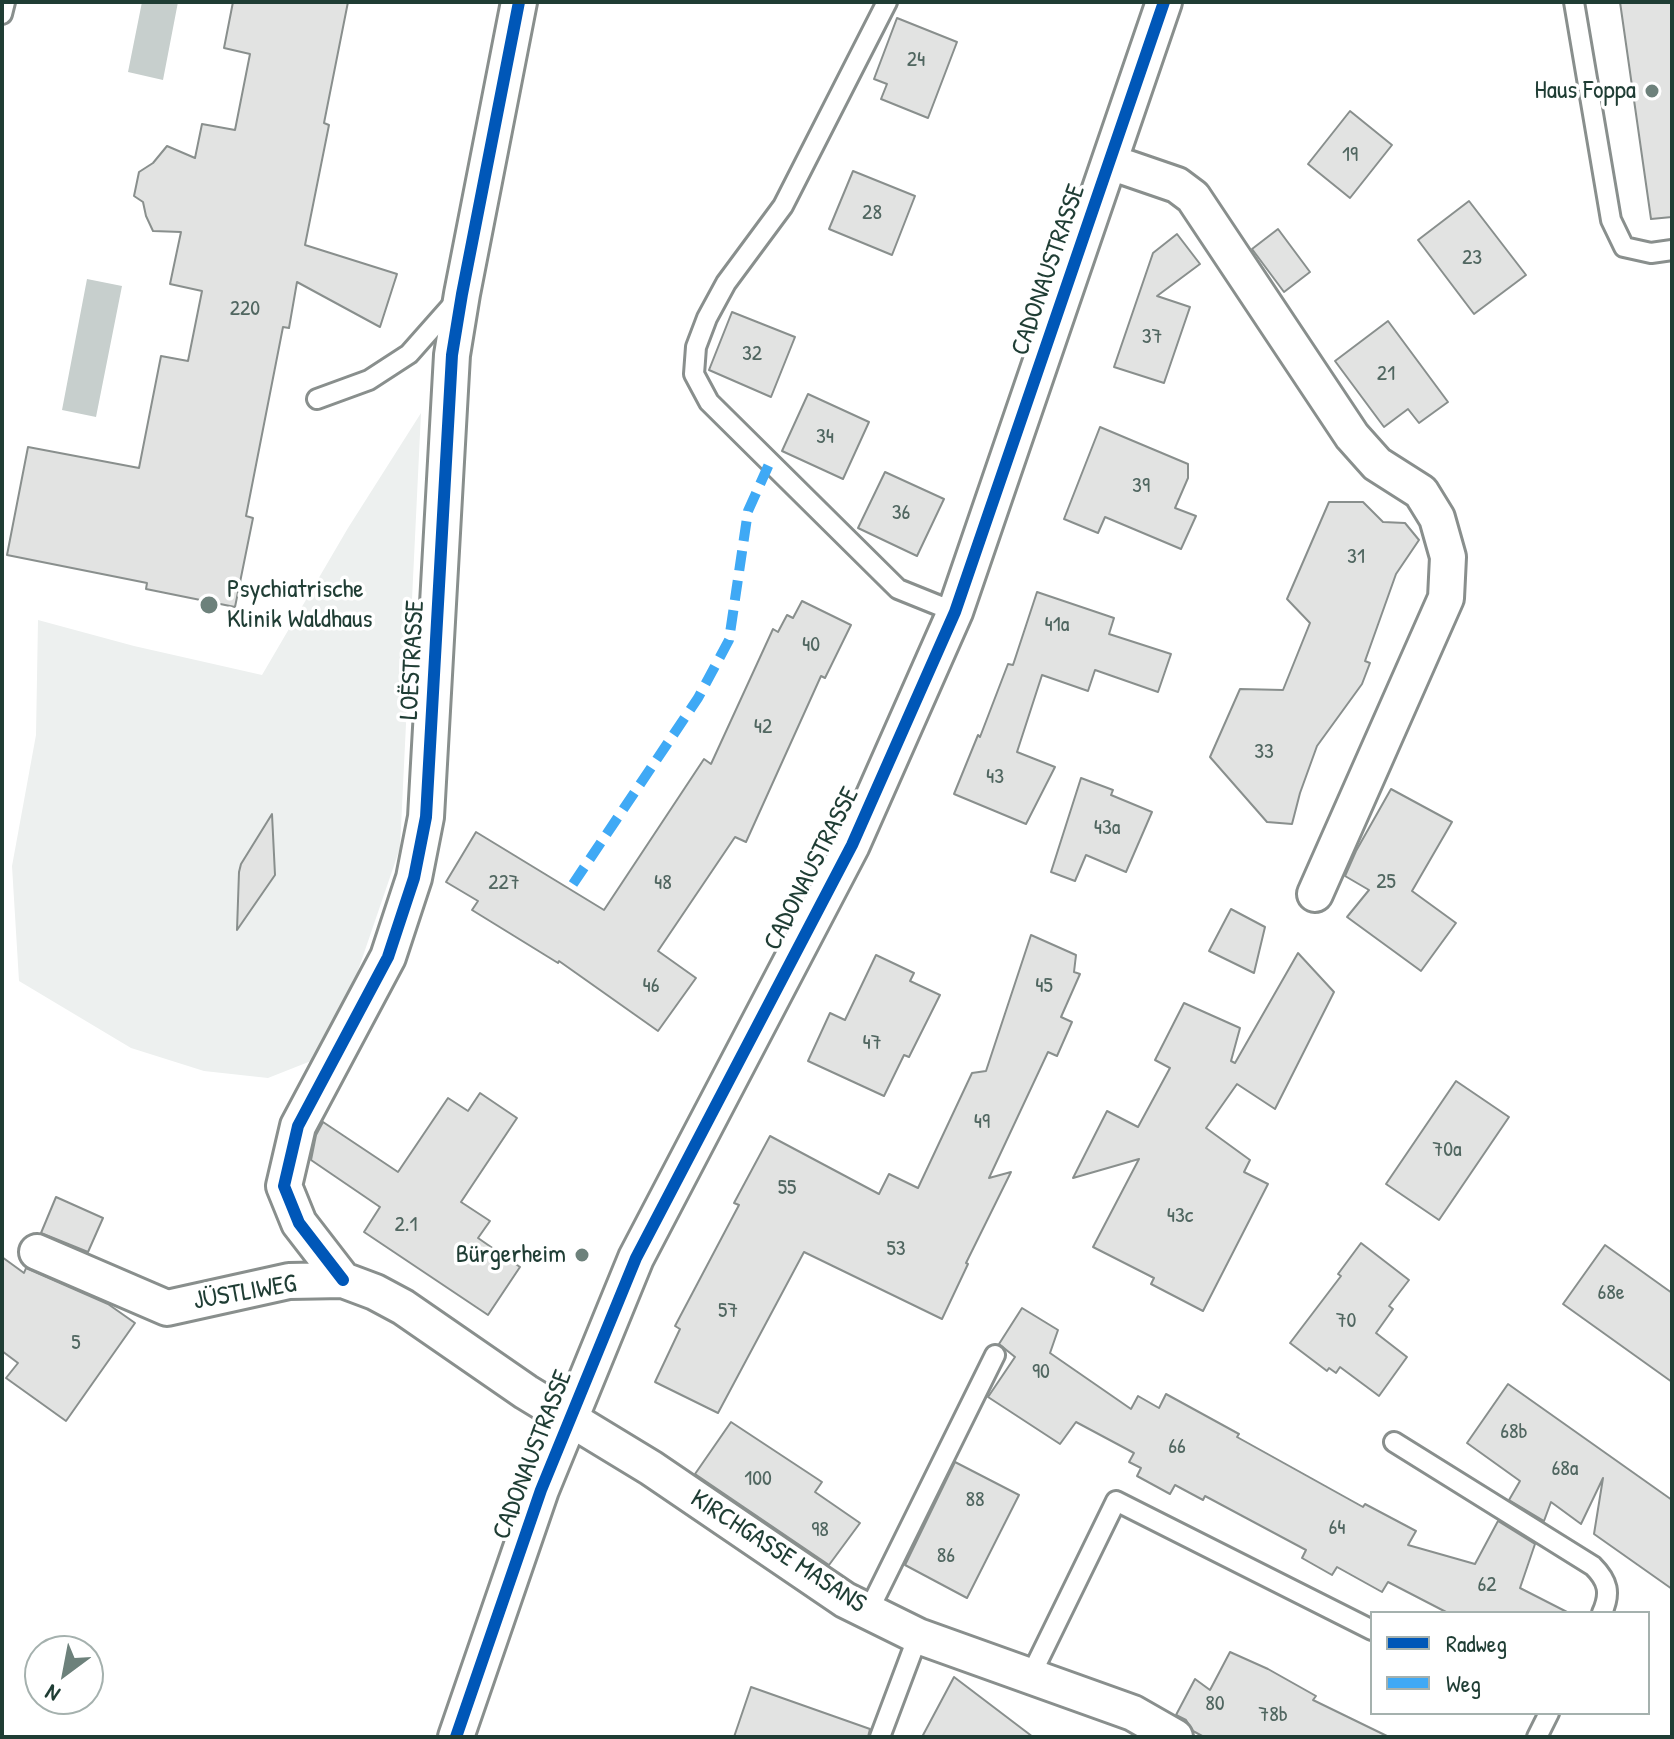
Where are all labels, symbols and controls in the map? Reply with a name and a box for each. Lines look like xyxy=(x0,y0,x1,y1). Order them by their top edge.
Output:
house number: 24 xyxy=(907,47,925,73)
place label: Haus Foppa xyxy=(1535,75,1636,107)
marker: Haus Foppa xyxy=(1643,82,1661,100)
house number: 19 xyxy=(1342,142,1358,168)
street label: CADONAUSTRASSE xyxy=(1005,181,1093,359)
house number: 28 xyxy=(862,200,882,226)
house number: 23 xyxy=(1462,245,1482,271)
house number: 220 xyxy=(230,296,260,322)
house number: 37 xyxy=(1142,324,1162,350)
house number: 32 xyxy=(742,341,762,367)
house number: 21 xyxy=(1377,361,1395,387)
house number: 34 xyxy=(816,424,834,450)
house number: 39 xyxy=(1132,473,1150,499)
house number: 36 xyxy=(892,500,910,526)
house number: 31 xyxy=(1347,544,1365,570)
place label: Psychiatrische Klinik Waldhaus xyxy=(227,574,372,636)
marker: Psychiatrische Klinik Waldhaus xyxy=(198,594,220,616)
street label: LOËSTRASSE xyxy=(394,599,432,721)
house number: 41a xyxy=(1045,612,1069,638)
house number: 40 xyxy=(802,632,820,658)
house number: 42 xyxy=(754,714,772,740)
house number: 33 xyxy=(1254,739,1274,765)
house number: 43 xyxy=(986,764,1004,790)
street label: CADONAUSTRASSE xyxy=(758,782,866,956)
house number: 43a xyxy=(1094,815,1120,841)
house number: 25 xyxy=(1376,869,1396,895)
house number: 227 xyxy=(488,870,520,896)
house number: 48 xyxy=(654,870,672,896)
house number: 46 xyxy=(642,973,660,999)
house number: 45 xyxy=(1035,973,1053,999)
house number: 47 xyxy=(862,1030,882,1056)
house number: 49 xyxy=(974,1109,990,1135)
house number: 70a xyxy=(1432,1137,1462,1163)
house number: 55 xyxy=(778,1175,796,1201)
house number: 43c xyxy=(1167,1203,1193,1229)
house number: 2.1 xyxy=(395,1212,417,1238)
house number: 53 xyxy=(886,1236,906,1262)
place label: Bürgerheim xyxy=(456,1239,566,1271)
marker: Bürgerheim xyxy=(573,1246,591,1264)
street label: JÜSTLIWEG xyxy=(191,1269,299,1317)
house number: 68e xyxy=(1597,1280,1625,1306)
house number: 57 xyxy=(718,1298,738,1324)
house number: 70 xyxy=(1336,1308,1356,1334)
house number: 5 xyxy=(71,1330,81,1356)
house number: 90 xyxy=(1032,1359,1050,1385)
street label: CADONAUSTRASSE xyxy=(486,1366,580,1544)
house number: 68b xyxy=(1500,1419,1528,1445)
house number: 66 xyxy=(1168,1434,1186,1460)
house number: 68a xyxy=(1552,1456,1578,1482)
house number: 100 xyxy=(744,1466,772,1492)
street label: KIRCHGASSE MASANS xyxy=(684,1484,872,1620)
house number: 88 xyxy=(965,1487,985,1513)
house number: 64 xyxy=(1328,1515,1346,1541)
house number: 98 xyxy=(811,1517,829,1543)
house number: 86 xyxy=(937,1543,955,1569)
house number: 62 xyxy=(1477,1572,1497,1598)
legend xyxy=(1370,1611,1650,1715)
text: Radweg xyxy=(1446,1627,1507,1659)
north arrow xyxy=(24,1635,104,1715)
text: Weg xyxy=(1446,1667,1481,1699)
text: N xyxy=(39,1678,65,1709)
house number: 80 xyxy=(1205,1691,1225,1717)
house number: 78b xyxy=(1258,1702,1288,1728)

